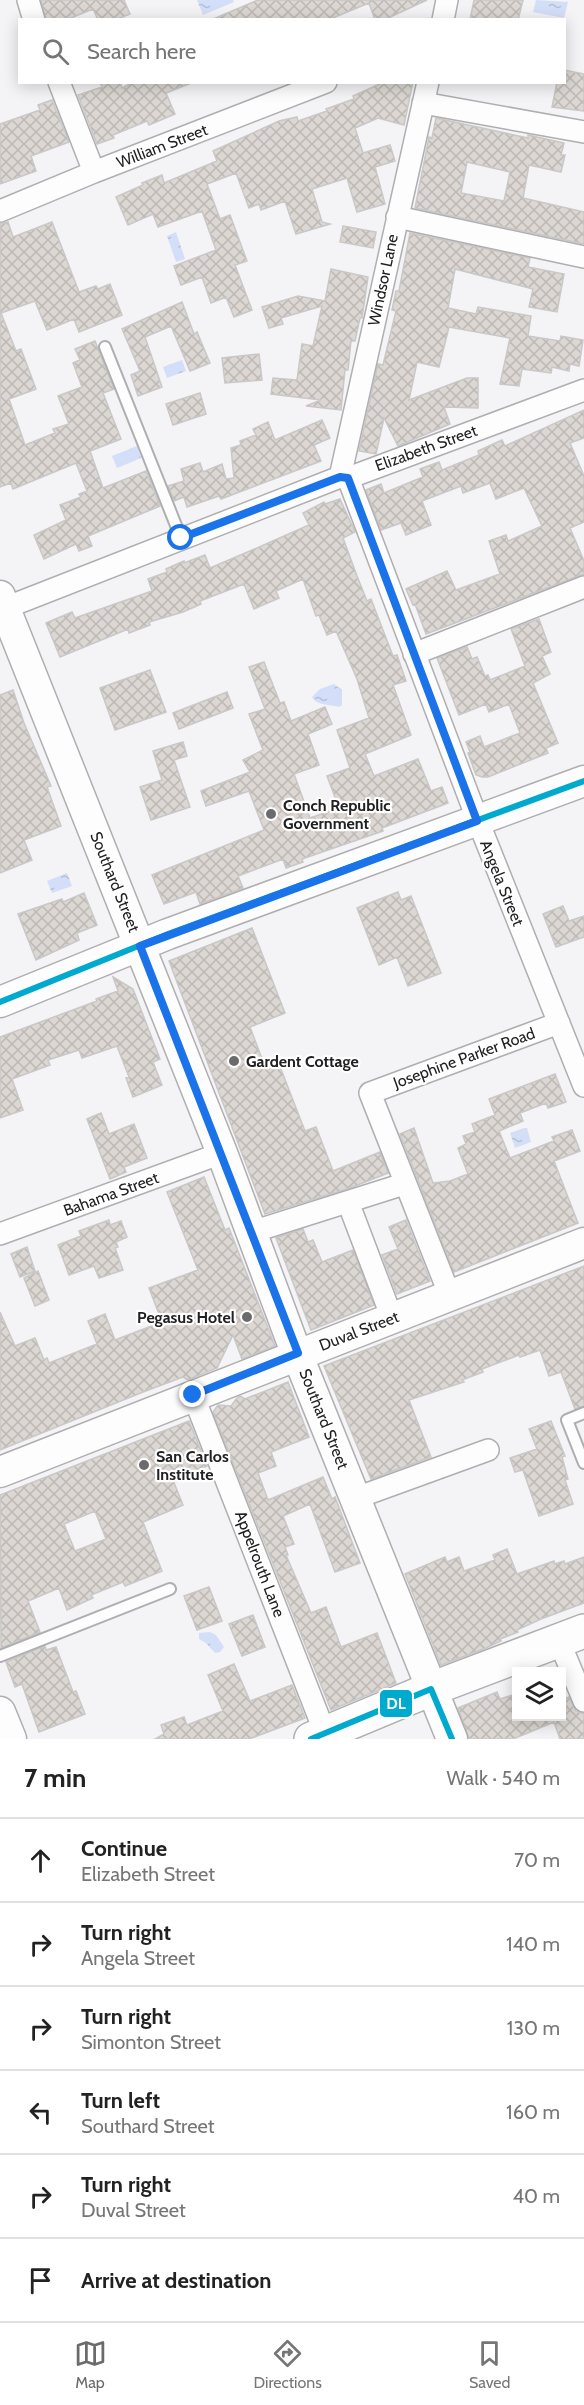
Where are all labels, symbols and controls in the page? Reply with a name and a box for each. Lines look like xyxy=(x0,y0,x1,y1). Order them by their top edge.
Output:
search box xyxy=(18,18,566,84)
icon: search xyxy=(39,35,72,68)
text: Search here xyxy=(87,38,196,65)
street label: William Street xyxy=(114,120,211,172)
street label: Windsor Lane xyxy=(364,232,402,328)
street label: Elizabeth Street xyxy=(372,421,480,475)
route start xyxy=(167,524,193,550)
place label: Conch Republic Government xyxy=(283,796,391,833)
marker: Conch Republic Government xyxy=(264,807,278,821)
street label: Southard Street xyxy=(86,829,144,936)
street label: Angela Street xyxy=(476,837,528,929)
street label: Josephine Parker Road xyxy=(390,1024,537,1093)
place label: Gardent Cottage xyxy=(246,1052,359,1071)
marker: Gardent Cottage xyxy=(227,1054,241,1068)
street label: Bahama Street xyxy=(61,1168,162,1220)
street label: Duval Street xyxy=(316,1307,402,1355)
place label: Pegasus Hotel xyxy=(137,1308,235,1327)
marker: Pegasus Hotel xyxy=(240,1310,254,1324)
street label: Southard Street xyxy=(295,1366,353,1473)
route end xyxy=(179,1381,205,1407)
place label: San Carlos Institute xyxy=(156,1447,229,1484)
marker: San Carlos Institute xyxy=(137,1458,151,1472)
street label: Appelrouth Lane xyxy=(231,1508,289,1620)
map controls xyxy=(512,1667,566,1721)
button: layers xyxy=(512,1667,566,1721)
line badge: DL xyxy=(379,1689,413,1718)
text: DL xyxy=(386,1694,406,1713)
text: 7 min xyxy=(24,1762,86,1794)
text: Walk · 540 m xyxy=(446,1766,560,1790)
text: Continue xyxy=(81,1835,167,1862)
icon: ahead xyxy=(24,1844,57,1877)
text: 70 m xyxy=(514,1848,560,1872)
text: Elizabeth Street xyxy=(81,1862,215,1886)
text: Turn right xyxy=(81,1919,171,1946)
icon: right xyxy=(24,1928,57,1961)
text: 140 m xyxy=(506,1932,560,1956)
text: Angela Street xyxy=(81,1946,195,1970)
text: Turn right xyxy=(81,2003,171,2030)
icon: right xyxy=(24,2012,57,2045)
text: 130 m xyxy=(507,2016,560,2040)
text: Simonton Street xyxy=(81,2030,221,2054)
text: Turn left xyxy=(81,2087,160,2114)
icon: left xyxy=(24,2096,57,2129)
text: 160 m xyxy=(506,2100,560,2124)
text: Southard Street xyxy=(81,2114,214,2138)
text: Turn right xyxy=(81,2171,171,2198)
icon: right xyxy=(24,2180,57,2213)
text: 40 m xyxy=(512,2184,560,2208)
text: Duval Street xyxy=(81,2198,186,2222)
icon: arrive xyxy=(24,2264,57,2297)
text: Arrive at destination xyxy=(81,2267,271,2294)
tab: Map xyxy=(74,2337,107,2392)
tab: Directions xyxy=(254,2337,322,2392)
tab: Saved xyxy=(469,2337,510,2392)

